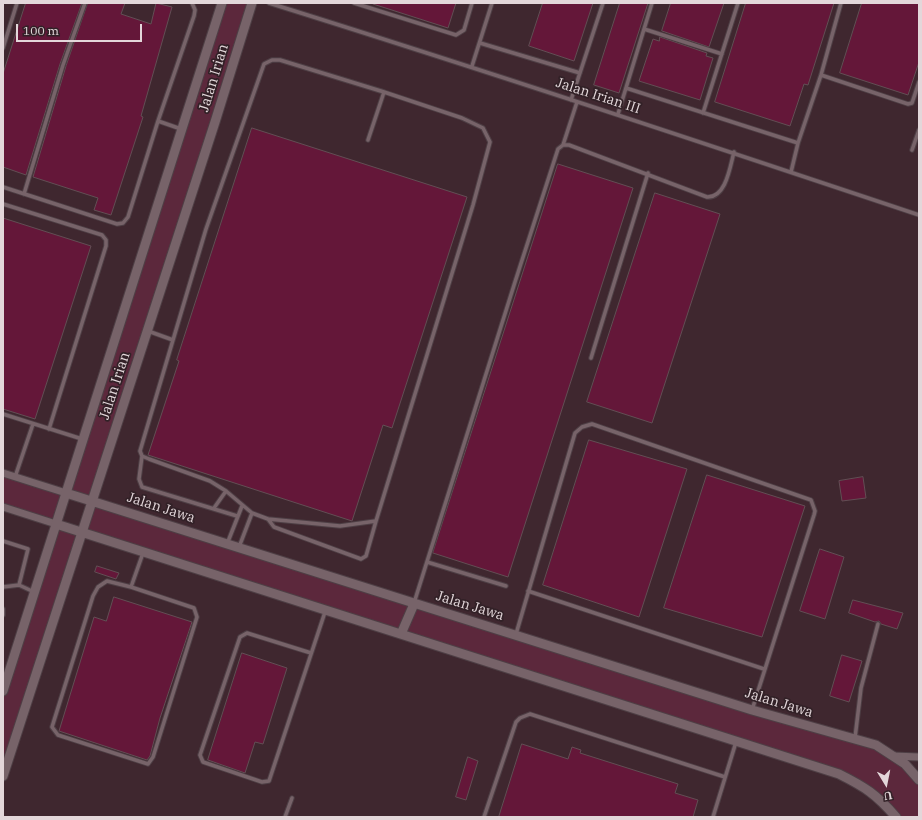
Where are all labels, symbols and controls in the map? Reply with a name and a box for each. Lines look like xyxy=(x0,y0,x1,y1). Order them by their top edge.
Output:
scale bar xyxy=(18,16,144,42)
text: 100 m xyxy=(23,23,59,38)
street label: Jalan Irian xyxy=(196,42,232,114)
street label: Jalan Irian III xyxy=(554,74,642,118)
street label: Jalan Irian xyxy=(96,350,134,422)
street label: Jalan Jawa xyxy=(125,489,197,527)
street label: Jalan Jawa xyxy=(434,588,506,624)
street label: Jalan Jawa xyxy=(743,685,815,721)
north arrow xyxy=(866,764,906,804)
text: U xyxy=(883,788,893,803)

